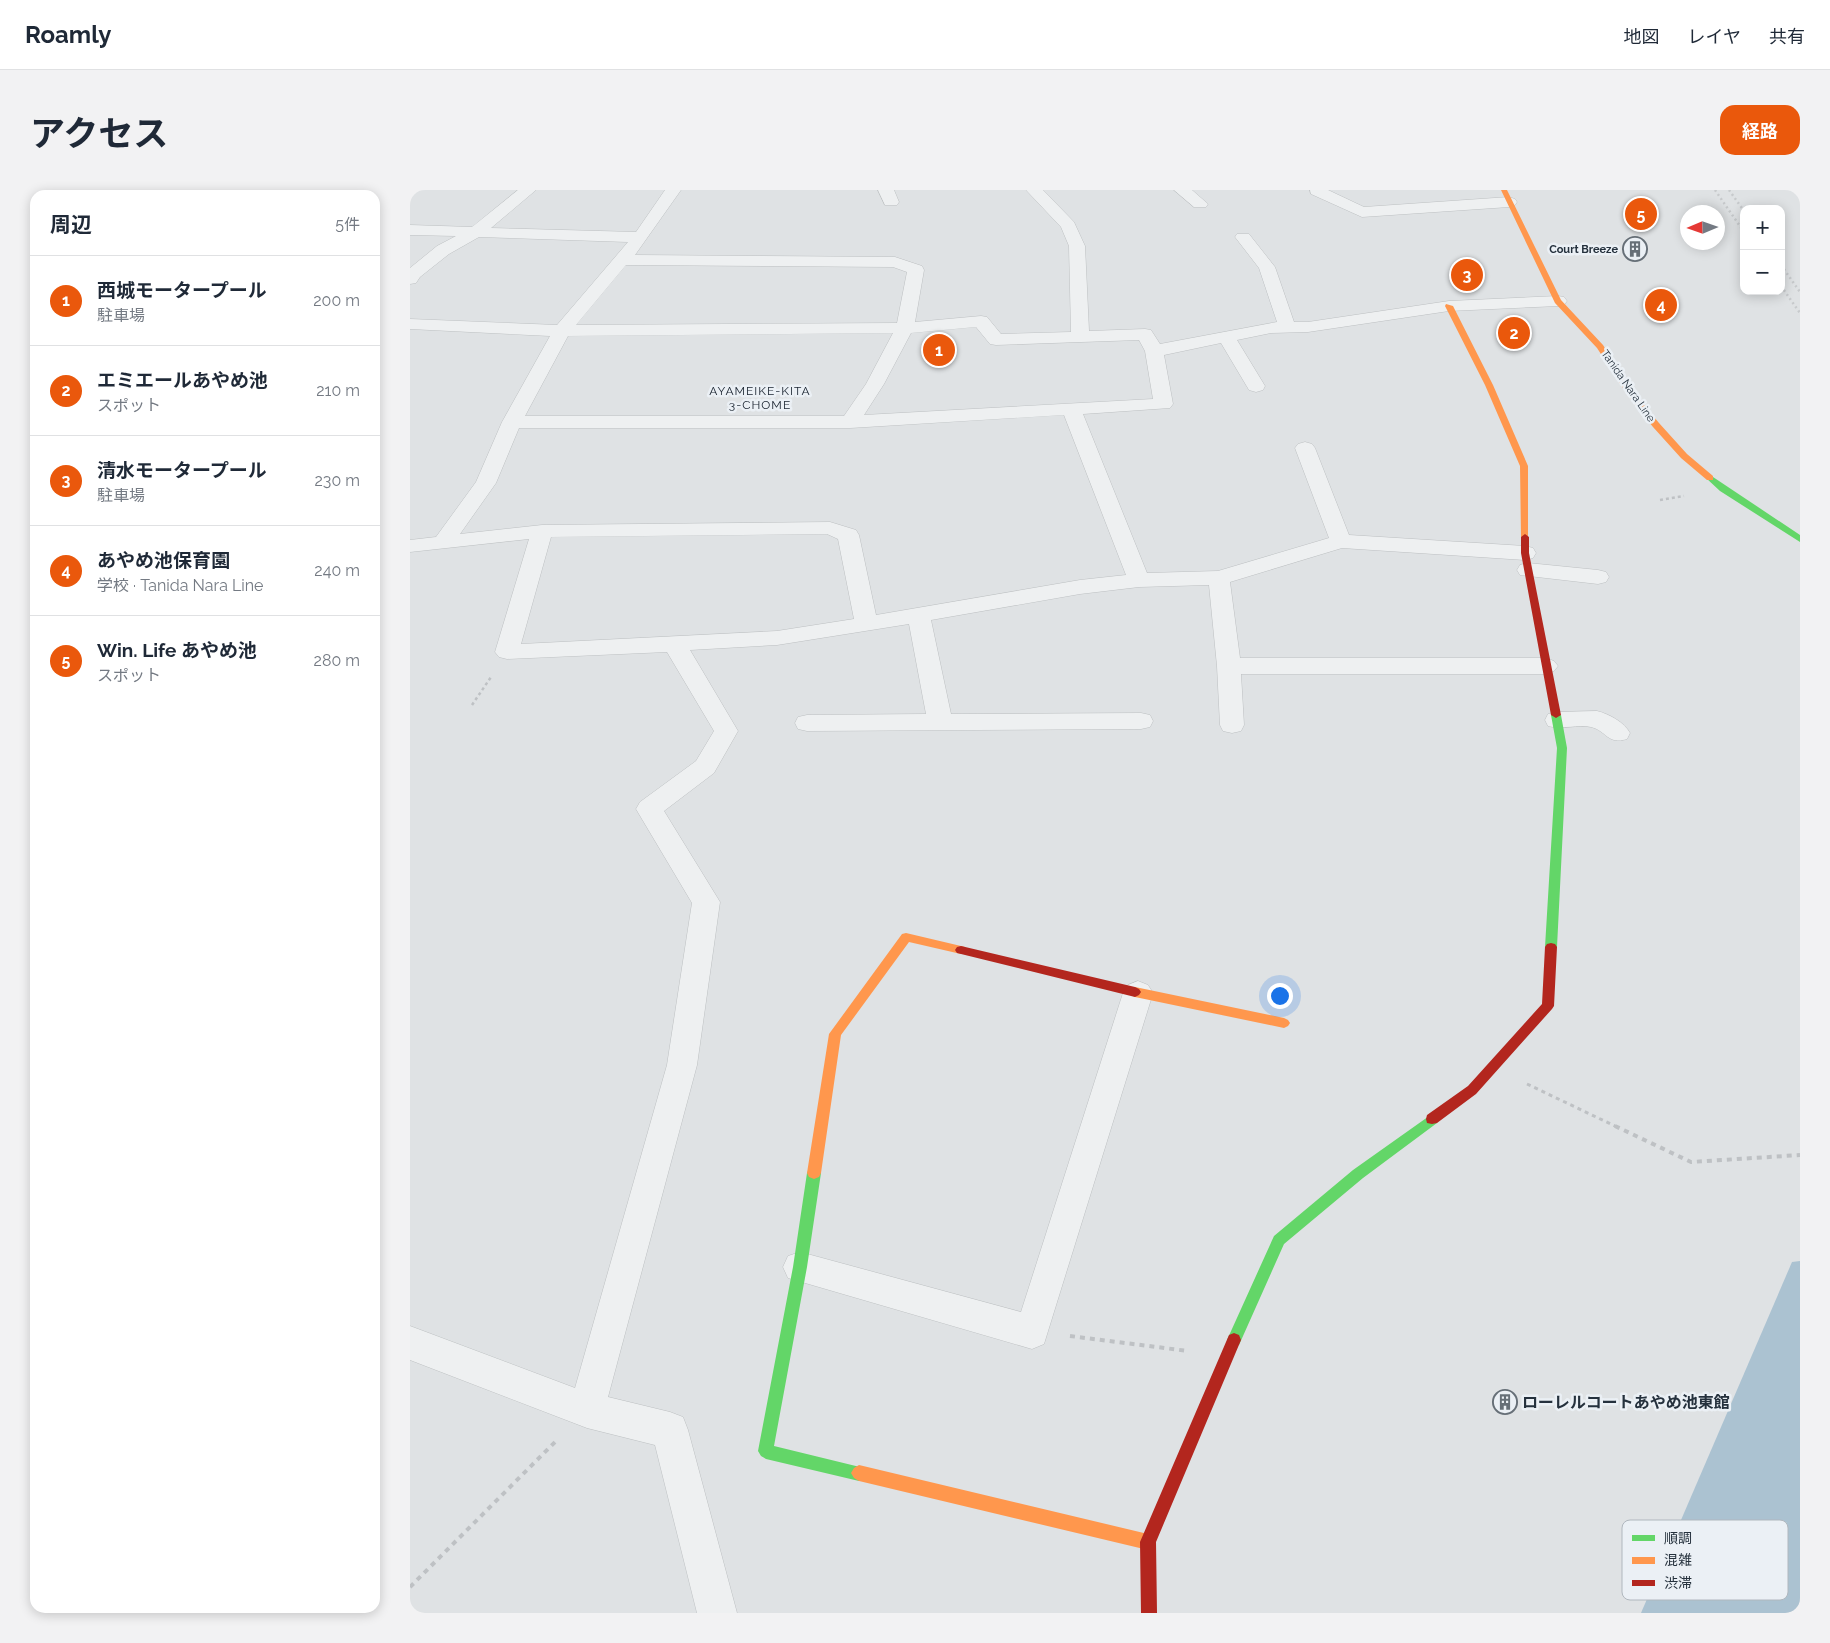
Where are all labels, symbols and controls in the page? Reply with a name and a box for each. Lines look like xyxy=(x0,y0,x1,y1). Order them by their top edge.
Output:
text: Roamly xyxy=(25,20,111,49)
text: 地図 xyxy=(1624,26,1660,47)
text: レイヤ xyxy=(1688,26,1741,47)
text: 共有 xyxy=(1769,26,1805,47)
button: 経路 xyxy=(1720,105,1800,155)
text: アクセス xyxy=(30,113,168,154)
pin: 5 xyxy=(1625,195,1657,233)
north arrow xyxy=(1680,205,1725,250)
map controls xyxy=(1740,205,1785,295)
button: + xyxy=(1740,205,1785,250)
text: 周辺 xyxy=(50,212,92,237)
text: 5件 xyxy=(335,215,360,234)
building icon: Court Breeze xyxy=(1622,236,1648,262)
place label: Court Breeze xyxy=(1549,243,1618,256)
button: − xyxy=(1740,250,1785,295)
pin: 3 xyxy=(1451,256,1483,294)
text: 西城モータープール xyxy=(97,279,267,301)
pin: 4 xyxy=(1645,286,1677,324)
text: 1 xyxy=(62,291,70,310)
text: 200 m xyxy=(313,291,360,310)
text: 駐車場 xyxy=(97,306,145,325)
pin: 2 xyxy=(1498,314,1530,352)
pin: 1 xyxy=(923,331,955,369)
street label: Tanida Nara Line xyxy=(1598,348,1658,425)
text: エミエールあやめ池 xyxy=(97,369,268,391)
text: 2 xyxy=(61,381,71,400)
text: 210 m xyxy=(316,381,360,400)
district label: AYAMEIKE-KITA 3-CHOME xyxy=(709,384,811,412)
text: スポット xyxy=(97,396,161,415)
text: 清水モータープール xyxy=(97,459,267,481)
text: 3 xyxy=(62,471,70,490)
text: 230 m xyxy=(315,471,360,490)
text: 駐車場 xyxy=(97,486,145,505)
text: あやめ池保育園 xyxy=(97,549,230,571)
text: 4 xyxy=(61,561,71,580)
text: 240 m xyxy=(314,561,360,580)
text: 学校 · Tanida Nara Line xyxy=(97,576,263,595)
text: Win. Life あやめ池 xyxy=(97,639,257,661)
text: 5 xyxy=(62,651,70,670)
text: 280 m xyxy=(314,651,360,670)
text: スポット xyxy=(97,666,161,685)
your location xyxy=(1267,983,1293,1009)
building icon: ローレルコートあやめ池東館 xyxy=(1492,1389,1518,1415)
place label: ローレルコートあやめ池東館 xyxy=(1522,1393,1730,1412)
legend xyxy=(1622,1520,1788,1600)
text: 順調 xyxy=(1664,1530,1692,1546)
text: 混雑 xyxy=(1664,1552,1692,1568)
text: 渋滞 xyxy=(1664,1575,1692,1591)

